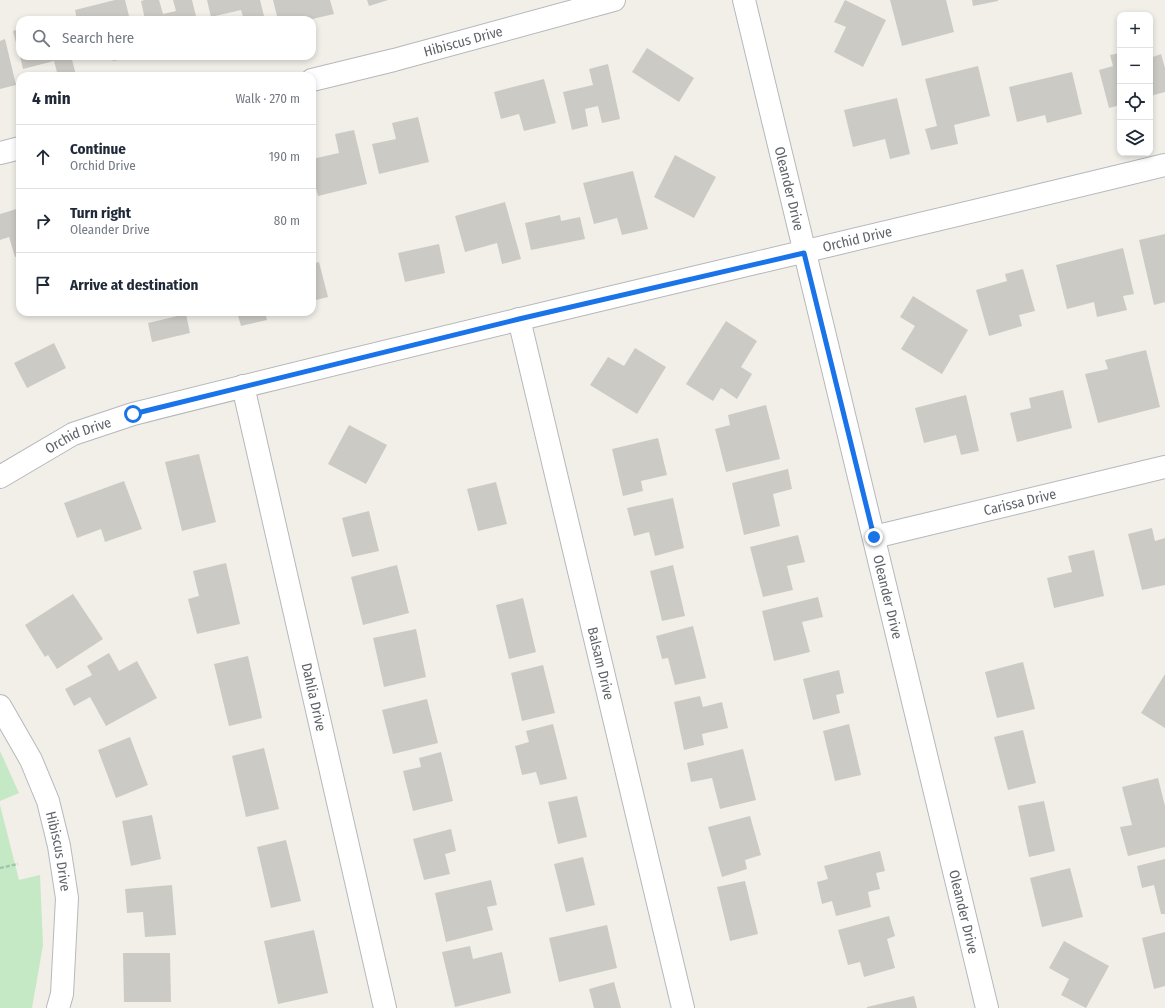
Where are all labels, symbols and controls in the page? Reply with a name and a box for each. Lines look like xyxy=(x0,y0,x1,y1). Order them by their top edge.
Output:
map controls xyxy=(1117,12,1153,156)
button: + xyxy=(1117,12,1153,48)
search box xyxy=(16,16,316,60)
street label: Hibiscus Drive xyxy=(422,22,505,60)
icon: search xyxy=(30,27,52,49)
text: Search here xyxy=(62,29,134,47)
button: − xyxy=(1117,48,1153,84)
button: locate xyxy=(1117,84,1153,120)
text: 4 min xyxy=(32,88,71,109)
text: Walk · 270 m xyxy=(235,91,300,106)
button: layers xyxy=(1117,120,1153,156)
text: Continue xyxy=(70,140,126,158)
street label: Oleander Drive xyxy=(771,145,808,232)
icon: ahead xyxy=(32,146,54,168)
text: 190 m xyxy=(269,149,300,164)
text: Orchid Drive xyxy=(70,158,136,173)
text: Turn right xyxy=(70,204,131,222)
icon: right xyxy=(32,210,54,232)
text: 80 m xyxy=(274,213,300,228)
text: Oleander Drive xyxy=(70,222,150,237)
street label: Orchid Drive xyxy=(821,222,894,255)
icon: arrive xyxy=(32,274,54,296)
text: Arrive at destination xyxy=(70,276,198,294)
route start xyxy=(124,405,142,423)
street label: Orchid Drive xyxy=(42,413,113,457)
street label: Carissa Drive xyxy=(982,485,1058,519)
route end xyxy=(865,528,883,546)
street label: Oleander Drive xyxy=(870,553,906,641)
street label: Balsam Drive xyxy=(584,625,618,702)
street label: Dahlia Drive xyxy=(298,661,330,733)
street label: Hibiscus Drive xyxy=(42,809,74,892)
street label: Oleander Drive xyxy=(946,868,982,956)

